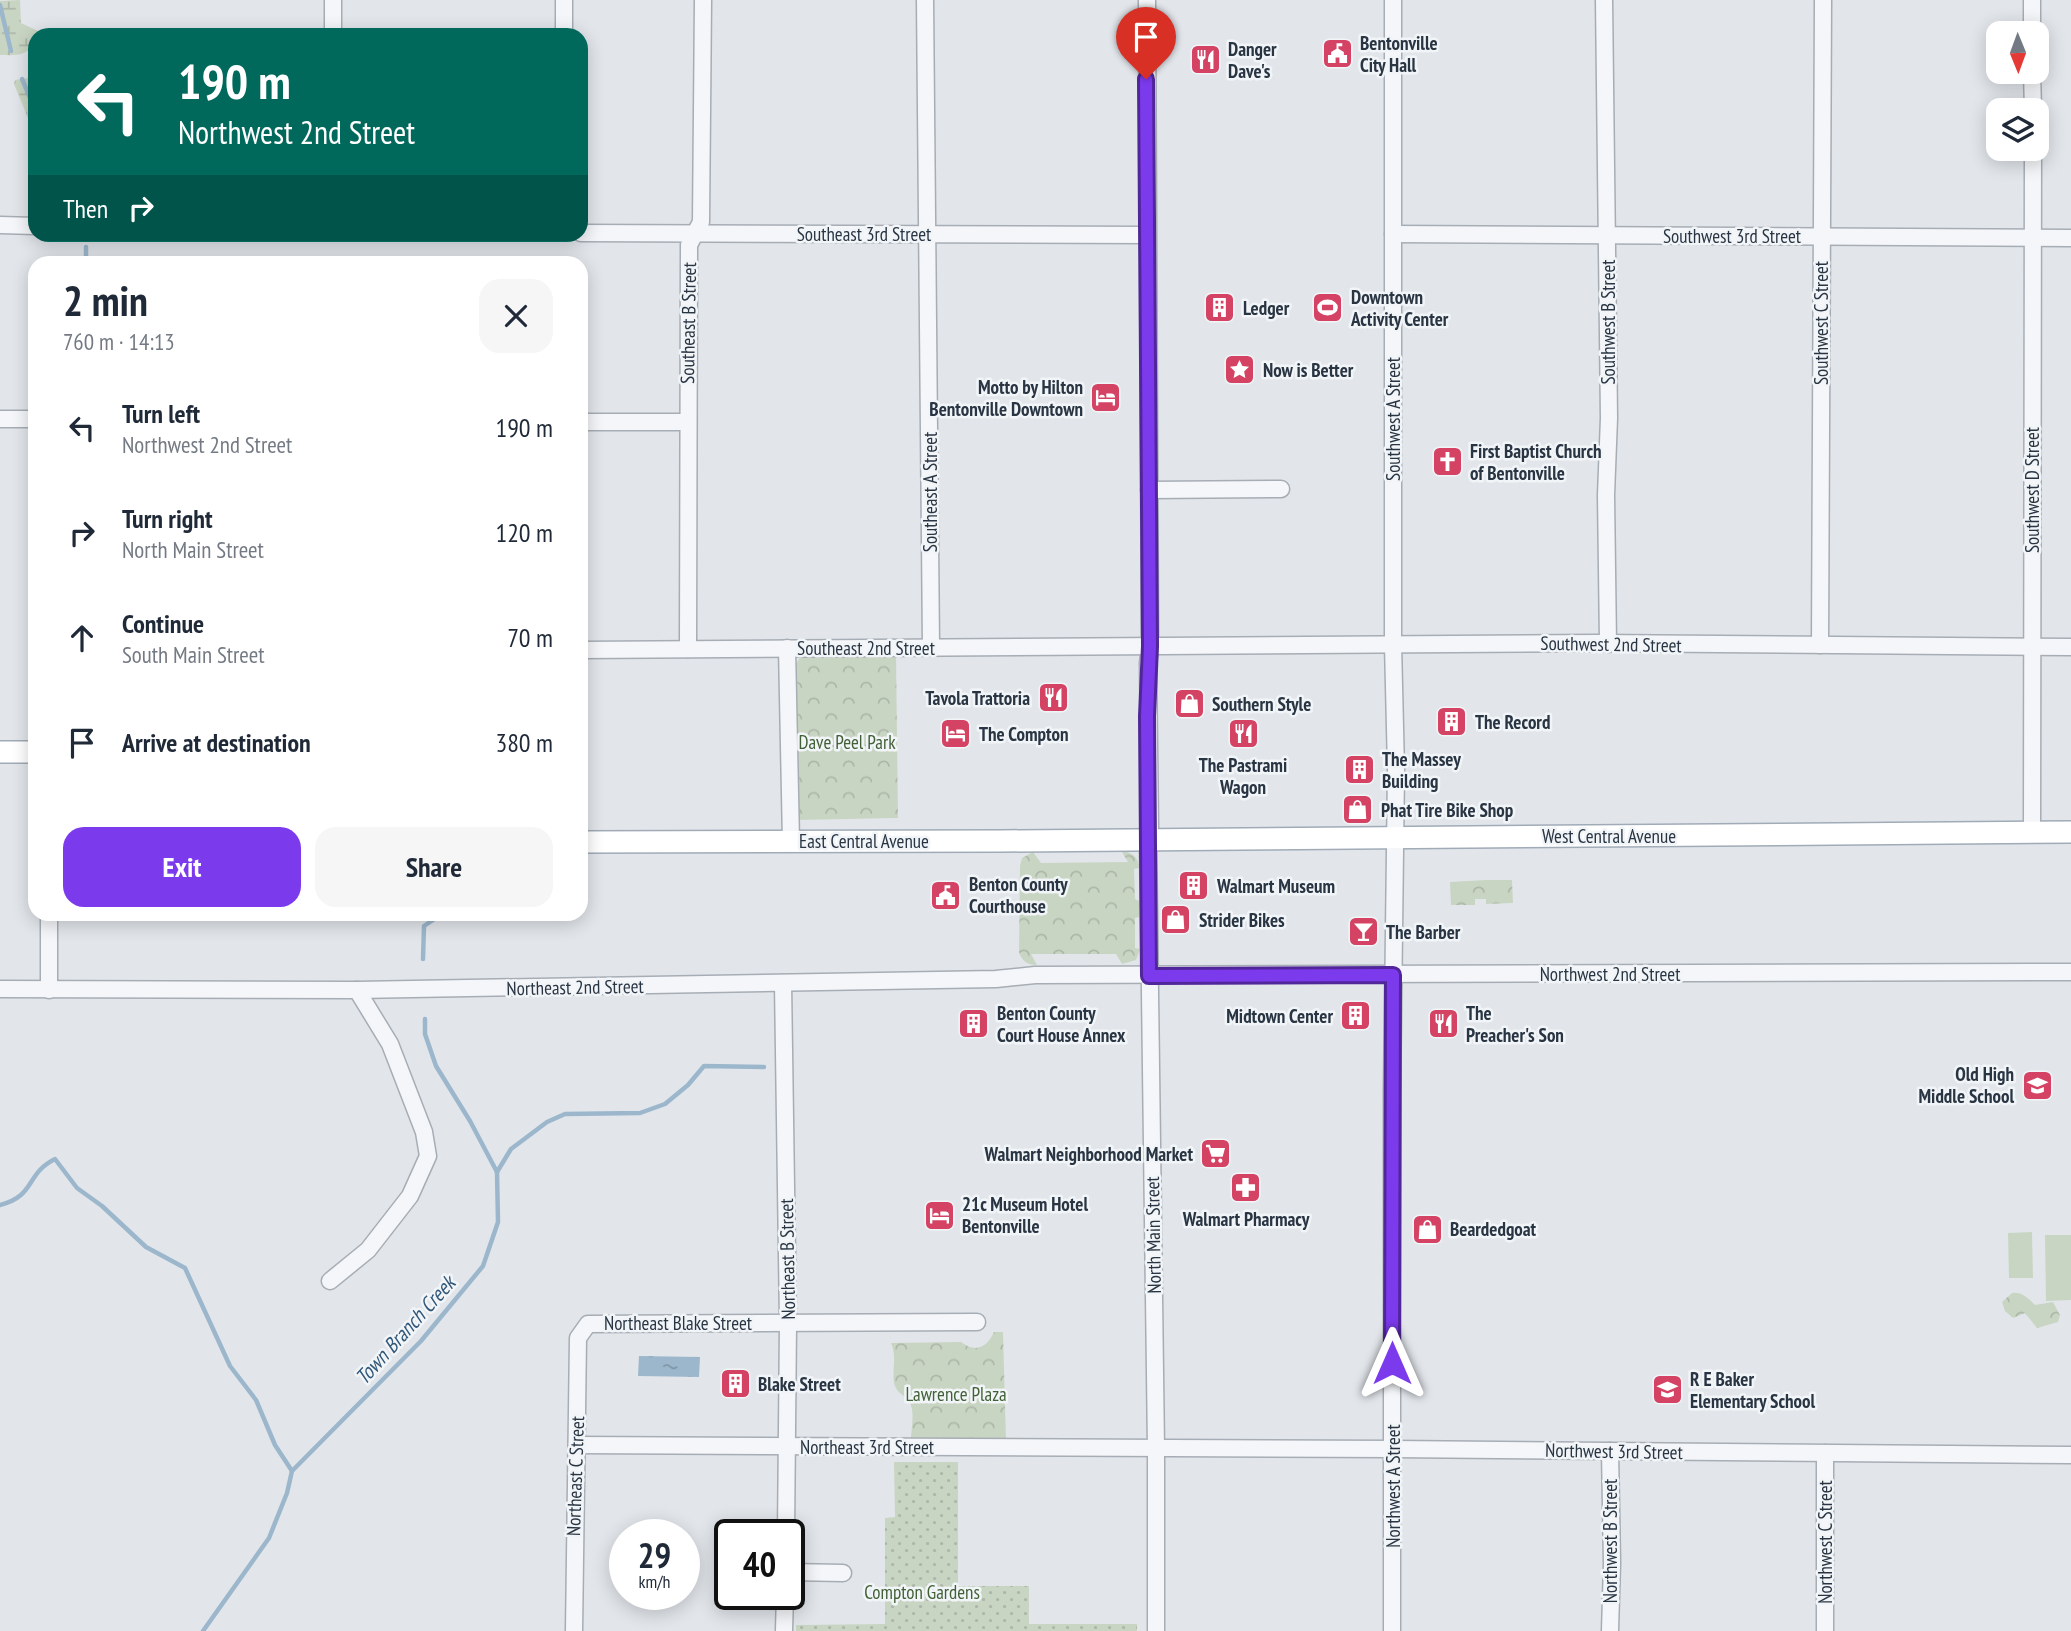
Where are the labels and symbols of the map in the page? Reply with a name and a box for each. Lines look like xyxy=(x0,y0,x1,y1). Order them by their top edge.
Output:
pin xyxy=(1116,7,1176,79)
north arrow xyxy=(1986,21,2049,84)
place label: Bentonville City Hall xyxy=(1360,31,1438,77)
place label: Danger Dave's xyxy=(1228,37,1277,83)
public building icon: Bentonville City Hall xyxy=(1320,37,1354,71)
restaurant icon: Danger Dave's xyxy=(1188,43,1222,77)
street label: Southeast 3rd Street xyxy=(797,222,932,246)
street label: Southwest 3rd Street xyxy=(1663,224,1802,248)
street label: Southwest B Street xyxy=(1596,259,1620,385)
street label: Southwest C Street xyxy=(1809,260,1833,385)
street label: Southeast B Street xyxy=(675,261,701,384)
place label: Downtown Activity Center xyxy=(1350,285,1449,331)
building icon: Ledger xyxy=(1203,291,1237,325)
sports icon: Downtown Activity Center xyxy=(1311,291,1345,325)
place label: Ledger xyxy=(1243,296,1290,320)
place icon: Now is Better xyxy=(1223,353,1257,387)
street label: Southwest A Street xyxy=(1381,356,1405,481)
place label: Now is Better xyxy=(1263,358,1354,382)
place label: Motto by Hilton Bentonville Downtown xyxy=(929,375,1083,421)
hotel icon: Motto by Hilton Bentonville Downtown xyxy=(1089,381,1123,415)
street label: Southwest D Street xyxy=(2020,426,2044,553)
street label: Southeast A Street xyxy=(918,431,942,552)
place label: First Baptist Church of Bentonville xyxy=(1470,439,1602,485)
church icon: First Baptist Church of Bentonville xyxy=(1430,445,1464,479)
street label: Southwest 2nd Street xyxy=(1540,631,1683,657)
street label: Southeast 2nd Street xyxy=(797,636,936,660)
restaurant icon: Tavola Trattoria xyxy=(1036,681,1070,715)
place label: Tavola Trattoria xyxy=(925,686,1030,710)
shop icon: Southern Style xyxy=(1172,687,1206,721)
place label: Southern Style xyxy=(1212,692,1311,716)
building icon: The Record xyxy=(1435,705,1469,739)
place label: The Record xyxy=(1475,710,1550,734)
hotel icon: The Compton xyxy=(939,717,973,751)
restaurant icon: The Pastrami Wagon xyxy=(1226,717,1260,751)
place label: The Compton xyxy=(979,722,1069,746)
park label: Dave Peel Park xyxy=(798,730,896,754)
place label: The Massey Building xyxy=(1382,747,1461,793)
place label: The Pastrami Wagon xyxy=(1199,753,1287,799)
building icon: The Massey Building xyxy=(1342,753,1376,787)
shop icon: Phat Tire Bike Shop xyxy=(1341,793,1375,827)
place label: Phat Tire Bike Shop xyxy=(1381,798,1514,822)
street label: West Central Avenue xyxy=(1542,824,1676,848)
street label: East Central Avenue xyxy=(799,829,929,853)
building icon: Walmart Museum xyxy=(1177,869,1211,903)
place label: Benton County Courthouse xyxy=(969,872,1068,918)
place label: Walmart Museum xyxy=(1216,874,1335,898)
public building icon: Benton County Courthouse xyxy=(929,878,963,912)
shop icon: Strider Bikes xyxy=(1159,903,1193,937)
place label: Strider Bikes xyxy=(1199,908,1285,932)
bar icon: The Barber xyxy=(1346,915,1380,949)
place label: The Barber xyxy=(1386,920,1461,944)
street label: Northwest 2nd Street xyxy=(1540,962,1681,986)
street label: Northeast 2nd Street xyxy=(506,974,645,1000)
building icon: Midtown Center xyxy=(1339,999,1373,1033)
place label: Benton County Court House Annex xyxy=(997,1001,1126,1047)
place label: The Preacher's Son xyxy=(1466,1001,1564,1047)
place label: Midtown Center xyxy=(1226,1004,1333,1028)
building icon: Benton County Court House Annex xyxy=(957,1007,991,1041)
restaurant icon: The Preacher's Son xyxy=(1426,1007,1460,1041)
place label: Old High Middle School xyxy=(1919,1062,2014,1108)
school or university icon: Old High Middle School xyxy=(2020,1068,2054,1102)
supermarket icon: Walmart Neighborhood Market xyxy=(1199,1137,1233,1171)
place label: Walmart Neighborhood Market xyxy=(984,1142,1193,1166)
pharmacy icon: Walmart Pharmacy xyxy=(1229,1171,1263,1205)
street label: North Main Street xyxy=(1140,1175,1166,1294)
place label: 21c Museum Hotel Bentonville xyxy=(962,1192,1088,1238)
street label: Northeast B Street xyxy=(774,1197,800,1320)
hotel icon: 21c Museum Hotel Bentonville xyxy=(922,1198,956,1232)
place label: Walmart Pharmacy xyxy=(1182,1207,1310,1231)
shop icon: Beardedgoat xyxy=(1410,1212,1444,1246)
place label: Beardedgoat xyxy=(1450,1217,1537,1241)
water label: Town Branch Creek xyxy=(349,1268,463,1390)
street label: Northeast Blake Street xyxy=(604,1311,753,1335)
position arrow xyxy=(1355,1326,1429,1400)
building icon: Blake Street xyxy=(718,1367,752,1401)
place label: R E Baker Elementary School xyxy=(1690,1367,1815,1413)
place label: Blake Street xyxy=(758,1372,841,1396)
school or university icon: R E Baker Elementary School xyxy=(1650,1373,1684,1407)
park label: Lawrence Plaza xyxy=(905,1382,1007,1406)
street label: Northeast C Street xyxy=(561,1415,589,1537)
street label: Northwest A Street xyxy=(1381,1424,1405,1548)
street label: Northeast 3rd Street xyxy=(800,1435,935,1459)
street label: Northwest 3rd Street xyxy=(1545,1438,1684,1464)
street label: Northwest B Street xyxy=(1598,1478,1622,1603)
street label: Northwest C Street xyxy=(1813,1479,1837,1604)
speed limit sign: 40 xyxy=(714,1519,805,1610)
park label: Compton Gardens xyxy=(864,1580,980,1604)

